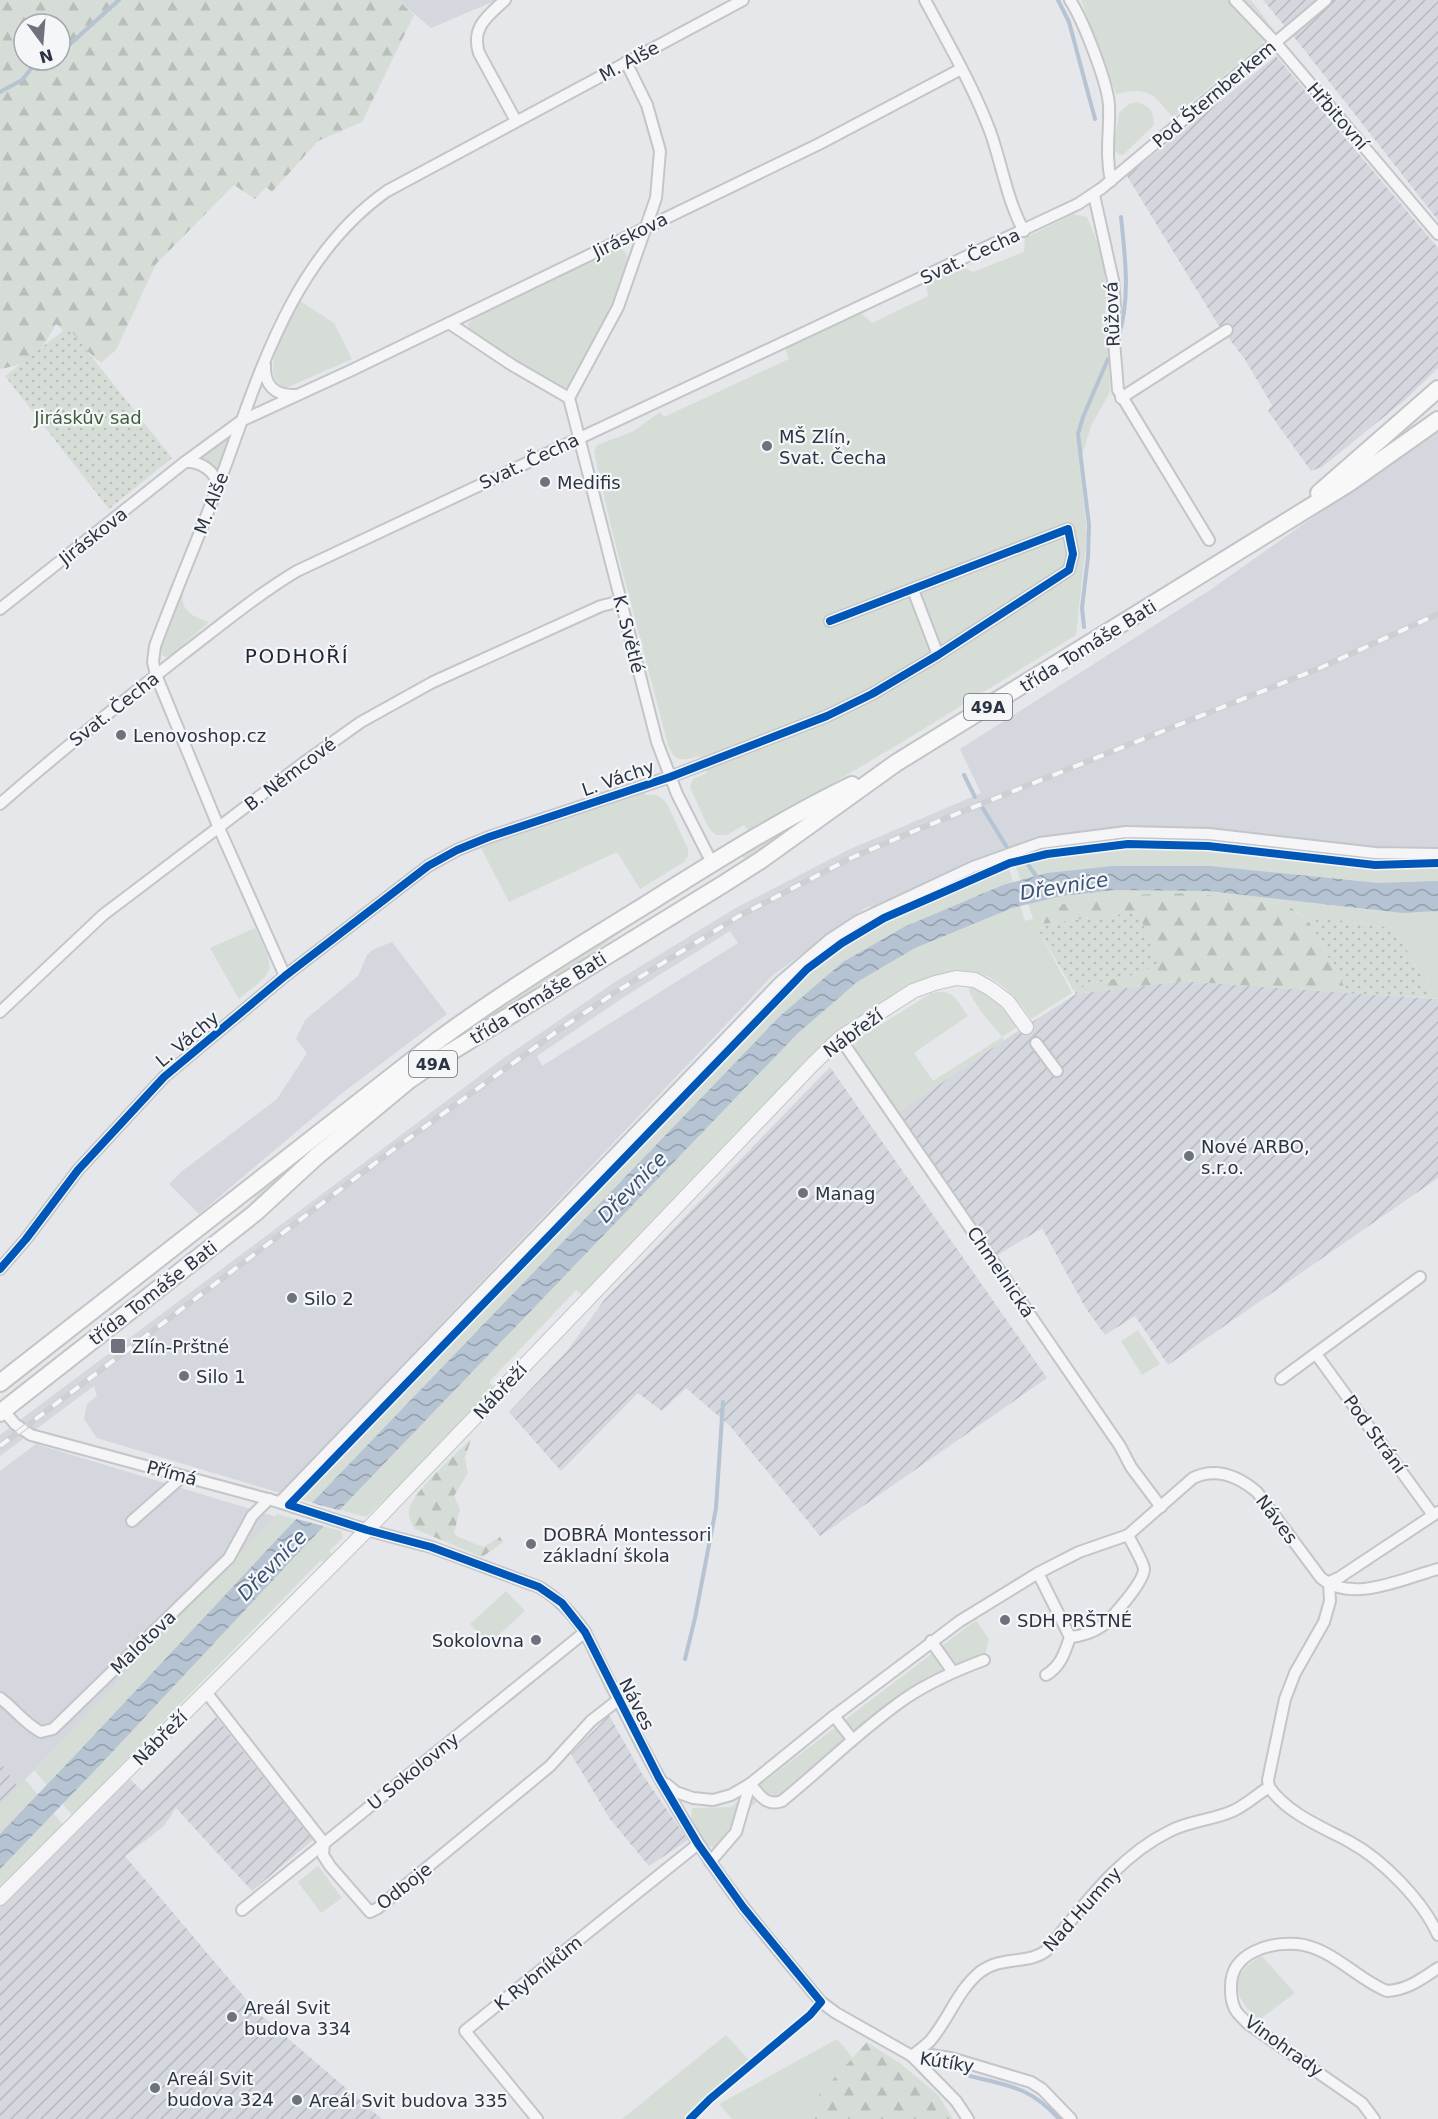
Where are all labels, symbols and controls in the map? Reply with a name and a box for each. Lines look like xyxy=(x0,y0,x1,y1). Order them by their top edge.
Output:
north arrow xyxy=(12,12,72,72)
street label: Pod Šternberkem xyxy=(1148,36,1280,152)
street label: M. Alše xyxy=(595,37,663,85)
text: N xyxy=(37,45,55,67)
street label: Hřbitovní xyxy=(1303,78,1374,155)
street label: Jiráskova xyxy=(588,208,671,263)
street label: Svat. Čecha xyxy=(917,224,1023,288)
street label: Růžová xyxy=(1100,281,1124,347)
park label: Jiráskův sad xyxy=(33,407,142,428)
place label: MŠ Zlín, Svat. Čecha xyxy=(779,426,887,468)
street label: Svat. Čecha xyxy=(476,429,582,493)
marker: MŠ Zlín, Svat. Čecha xyxy=(760,439,774,453)
street label: M. Alše xyxy=(190,469,232,537)
place label: Medifis xyxy=(557,472,621,493)
marker: Medifis xyxy=(538,475,552,489)
street label: Jiráskova xyxy=(54,503,131,570)
street label: K. Světlé xyxy=(609,593,649,675)
street label: třída Tomáše Bati xyxy=(1016,596,1160,696)
district label: PODHOŘÍ xyxy=(245,644,349,668)
street label: Svat. Čecha xyxy=(65,668,163,750)
road number: 49A xyxy=(964,694,1012,720)
place label: Lenovoshop.cz xyxy=(133,725,266,746)
marker: Lenovoshop.cz xyxy=(114,728,128,742)
street label: B. Němcové xyxy=(240,733,340,815)
street label: L. Váchy xyxy=(579,756,657,800)
water label: Dřevnice xyxy=(1018,867,1110,905)
street label: třída Tomáše Bati xyxy=(466,948,610,1048)
street label: Nábřeží xyxy=(819,1004,888,1062)
street label: L. Váchy xyxy=(151,1007,223,1071)
road number: 49A xyxy=(409,1051,457,1077)
place label: Nové ARBO, s.r.o. xyxy=(1201,1136,1310,1178)
water label: Dřevnice xyxy=(592,1147,672,1227)
marker: Nové ARBO, s.r.o. xyxy=(1182,1149,1196,1163)
place label: Manag xyxy=(815,1183,875,1204)
marker: Manag xyxy=(796,1186,810,1200)
street label: Chmelnická xyxy=(963,1223,1039,1321)
street label: třída Tomáše Bati xyxy=(85,1236,221,1350)
place label: Silo 2 xyxy=(304,1288,354,1309)
marker: Silo 2 xyxy=(285,1291,299,1305)
place label: Zlín-Prštné xyxy=(132,1336,229,1357)
marker: Zlín-Prštné xyxy=(109,1337,127,1355)
street label: Nábřeží xyxy=(469,1358,532,1423)
place label: Silo 1 xyxy=(196,1366,246,1387)
marker: Silo 1 xyxy=(177,1369,191,1383)
street label: Pod Strání xyxy=(1340,1391,1411,1478)
street label: Přímá xyxy=(144,1456,200,1490)
street label: Náves xyxy=(1252,1490,1302,1548)
place label: DOBRÁ Montessori základní škola xyxy=(543,1524,711,1566)
water label: Dřevnice xyxy=(232,1525,312,1605)
marker: DOBRÁ Montessori základní škola xyxy=(524,1537,538,1551)
street label: Malotova xyxy=(106,1606,180,1678)
place label: SDH PRŠTNÉ xyxy=(1017,1610,1132,1631)
marker: SDH PRŠTNÉ xyxy=(998,1613,1012,1627)
place label: Sokolovna xyxy=(432,1630,524,1651)
marker: Sokolovna xyxy=(529,1633,543,1647)
street label: Náves xyxy=(615,1674,659,1734)
street label: Nábřeží xyxy=(128,1706,192,1770)
street label: U Sokolovny xyxy=(363,1728,463,1814)
street label: Odboje xyxy=(372,1858,436,1914)
street label: Nad Humny xyxy=(1039,1862,1126,1955)
street label: K Rybníkům xyxy=(490,1931,586,2015)
place label: Areál Svit budova 334 xyxy=(244,1997,351,2039)
marker: Areál Svit budova 334 xyxy=(225,2010,239,2024)
street label: Vinohrady xyxy=(1241,2011,1327,2082)
street label: Kútíky xyxy=(918,2047,976,2077)
place label: Areál Svit budova 324 xyxy=(167,2068,274,2110)
marker: Areál Svit budova 324 xyxy=(148,2081,162,2095)
place label: Areál Svit budova 335 xyxy=(309,2090,508,2111)
marker: Areál Svit budova 335 xyxy=(290,2093,304,2107)

